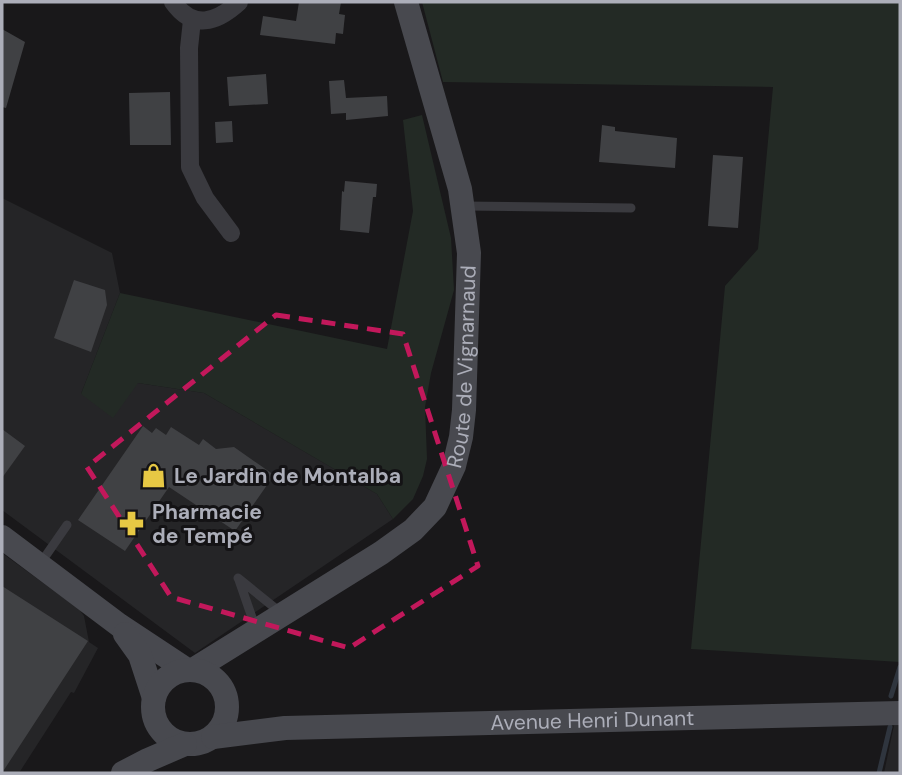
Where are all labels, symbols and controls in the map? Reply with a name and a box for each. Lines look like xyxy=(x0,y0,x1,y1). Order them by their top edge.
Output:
street label: Route de Vignarnaud xyxy=(440,265,483,471)
shop icon: Le Jardin de Montalba xyxy=(140,462,168,490)
place label: Le Jardin de Montalba xyxy=(174,462,401,490)
place label: Pharmacie de Tempé xyxy=(152,498,262,550)
pharmacy icon: Pharmacie de Tempé xyxy=(118,510,146,538)
street label: Avenue Henri Dunant xyxy=(490,704,695,737)

